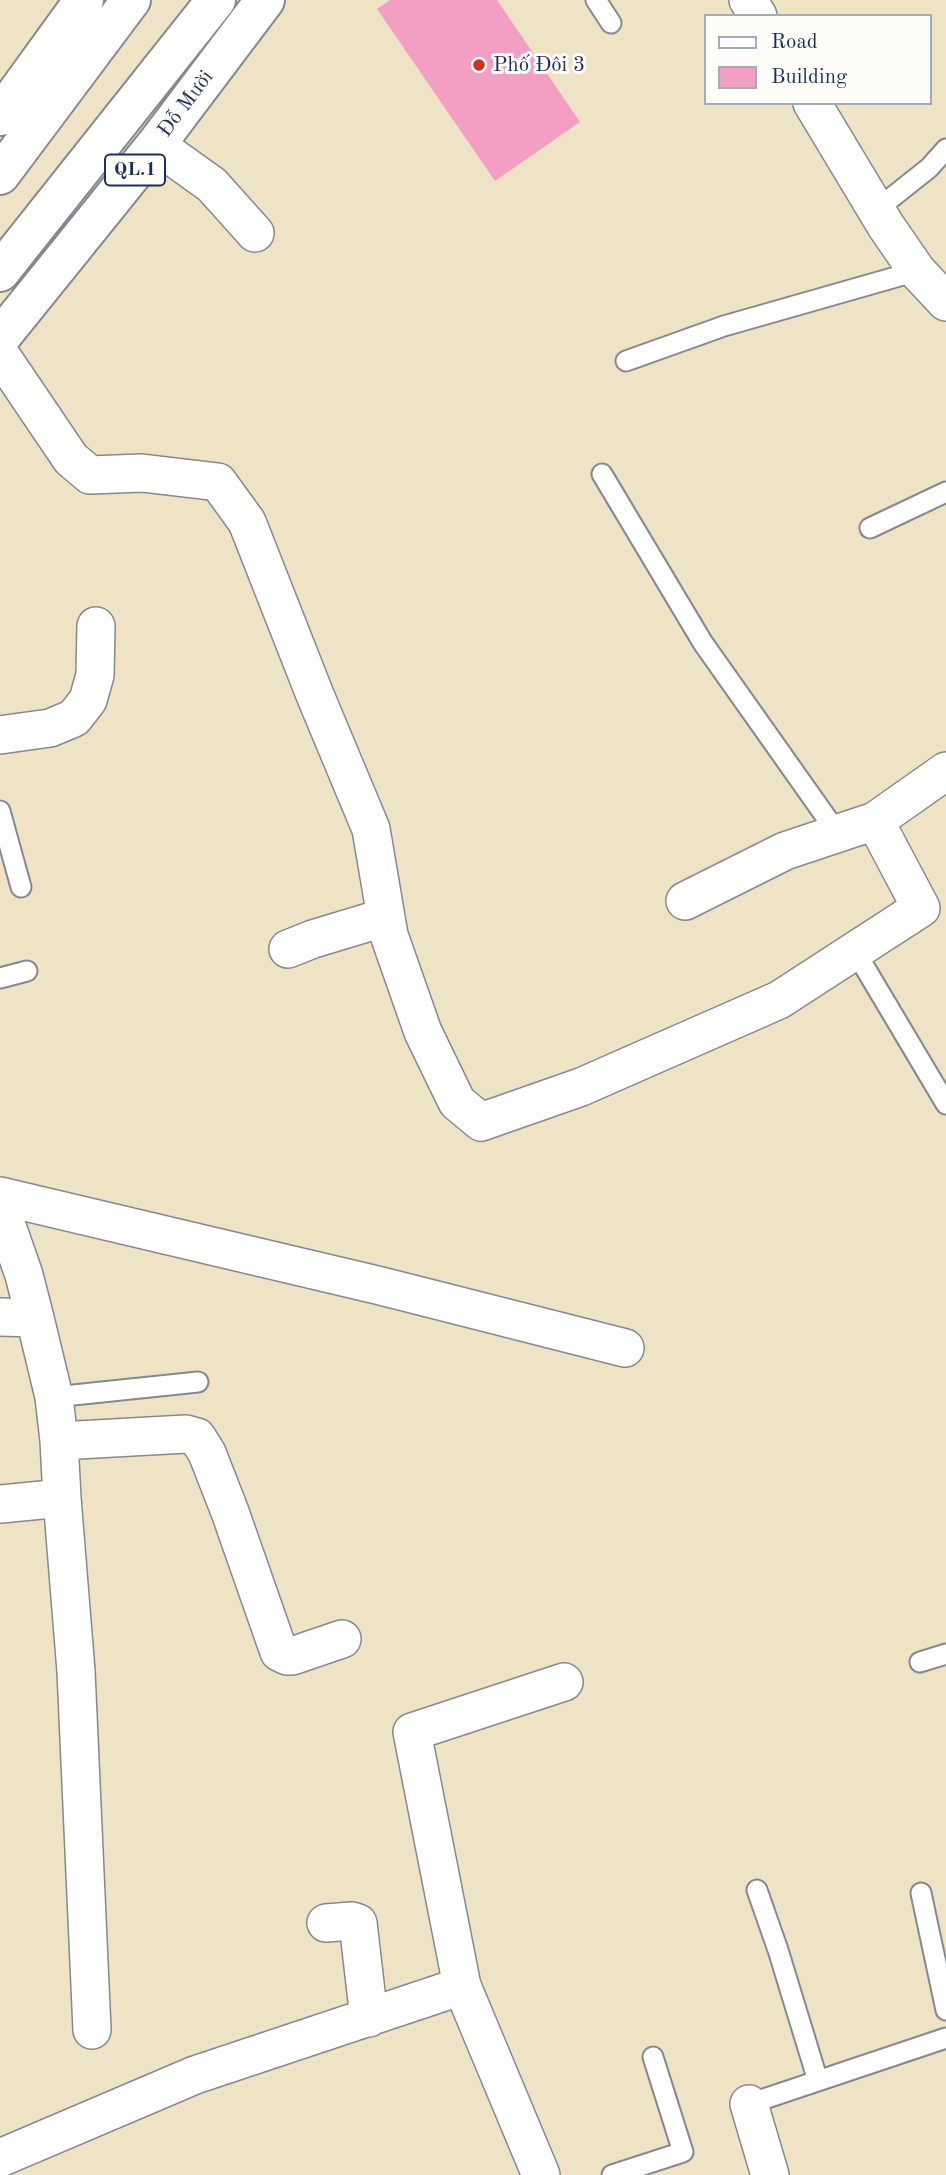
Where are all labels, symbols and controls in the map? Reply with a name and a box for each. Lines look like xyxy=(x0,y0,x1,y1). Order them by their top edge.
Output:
legend xyxy=(704,14,932,105)
text: Road xyxy=(771,32,818,53)
place label: Phố Đôi 3 xyxy=(493,52,585,78)
marker: Phố Đôi 3 xyxy=(471,57,487,73)
street label: Đỗ Mười xyxy=(153,66,219,142)
text: Building xyxy=(771,67,847,88)
road number: QL.1 xyxy=(105,154,165,186)

